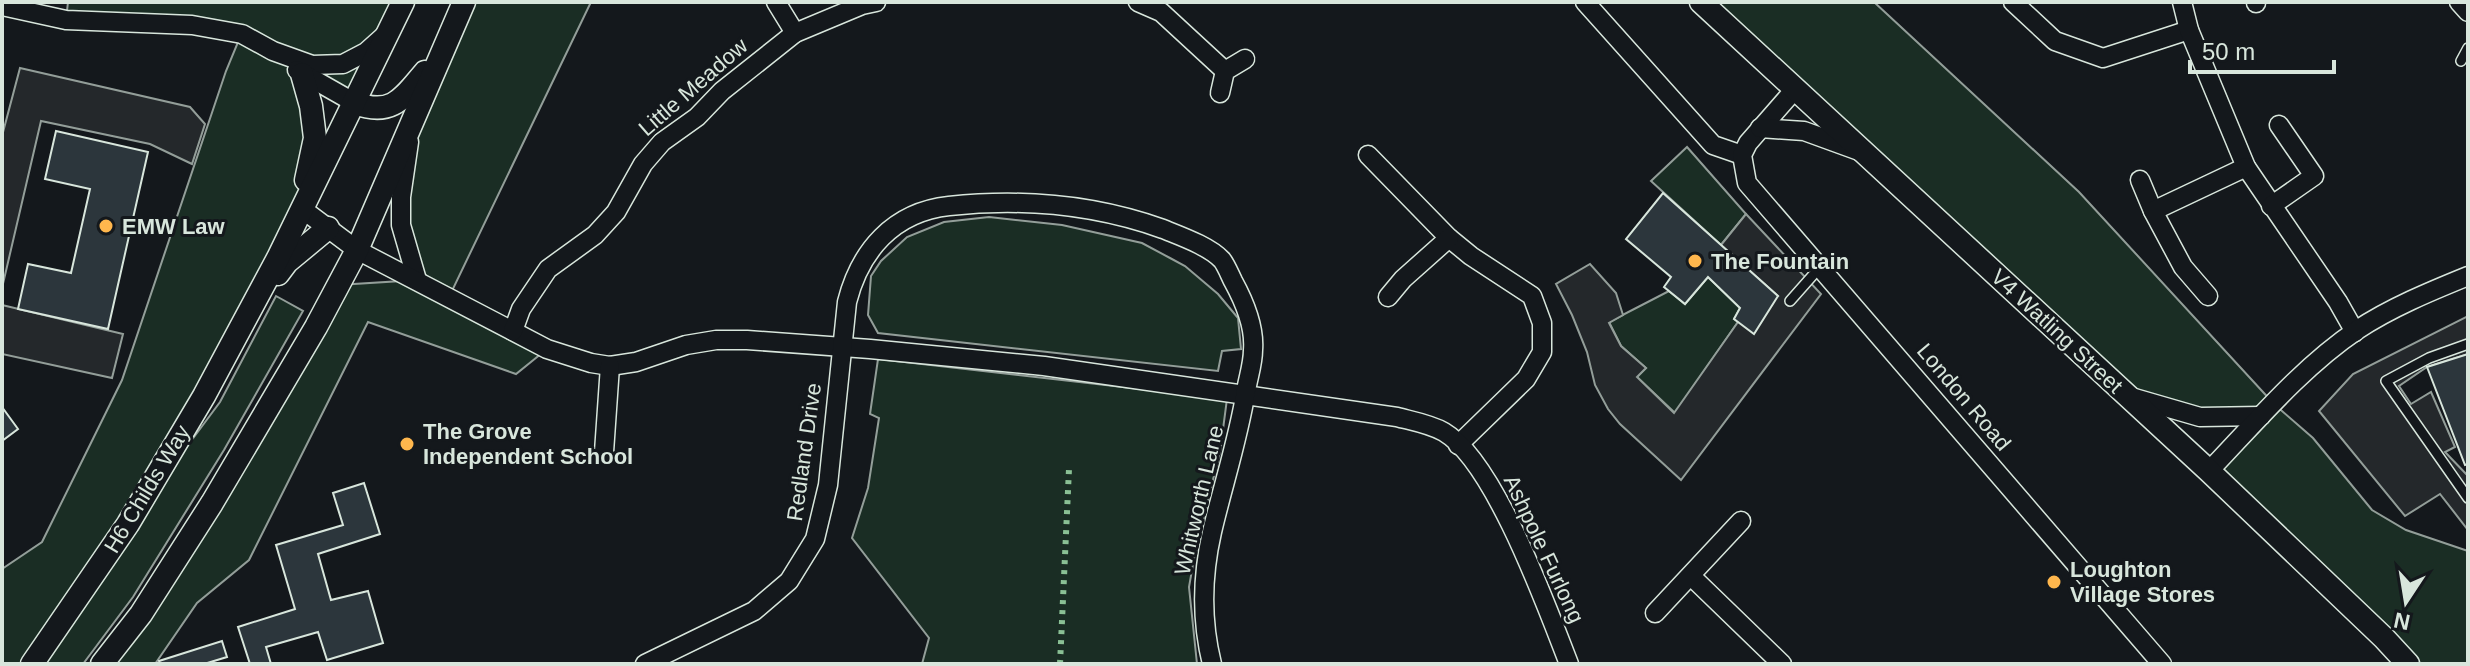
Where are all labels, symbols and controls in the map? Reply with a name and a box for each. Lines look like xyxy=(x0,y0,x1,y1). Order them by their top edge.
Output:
scale bar xyxy=(2190,24,2334,74)
street label: Little Meadow xyxy=(634,33,753,141)
text: 50 m xyxy=(2202,38,2255,65)
place label: EMW Law xyxy=(122,214,226,239)
marker: EMW Law xyxy=(97,217,115,235)
place label: The Fountain xyxy=(1711,249,1849,274)
marker: The Fountain xyxy=(1686,252,1704,270)
street label: V4 Watling Street xyxy=(1986,264,2128,398)
street label: London Road xyxy=(1912,338,2016,456)
street label: Redland Drive xyxy=(782,381,826,523)
place label: The Grove Independent School xyxy=(423,419,633,469)
street label: H6 Childs Way xyxy=(99,421,195,557)
street label: Whitworth Lane xyxy=(1170,423,1228,577)
marker: The Grove Independent School xyxy=(398,435,416,453)
street label: Ashpole Furlong xyxy=(1499,471,1589,627)
place label: Loughton Village Stores xyxy=(2070,557,2215,607)
north arrow xyxy=(2366,562,2446,642)
marker: Loughton Village Stores xyxy=(2045,573,2063,591)
text: N xyxy=(2392,607,2412,635)

